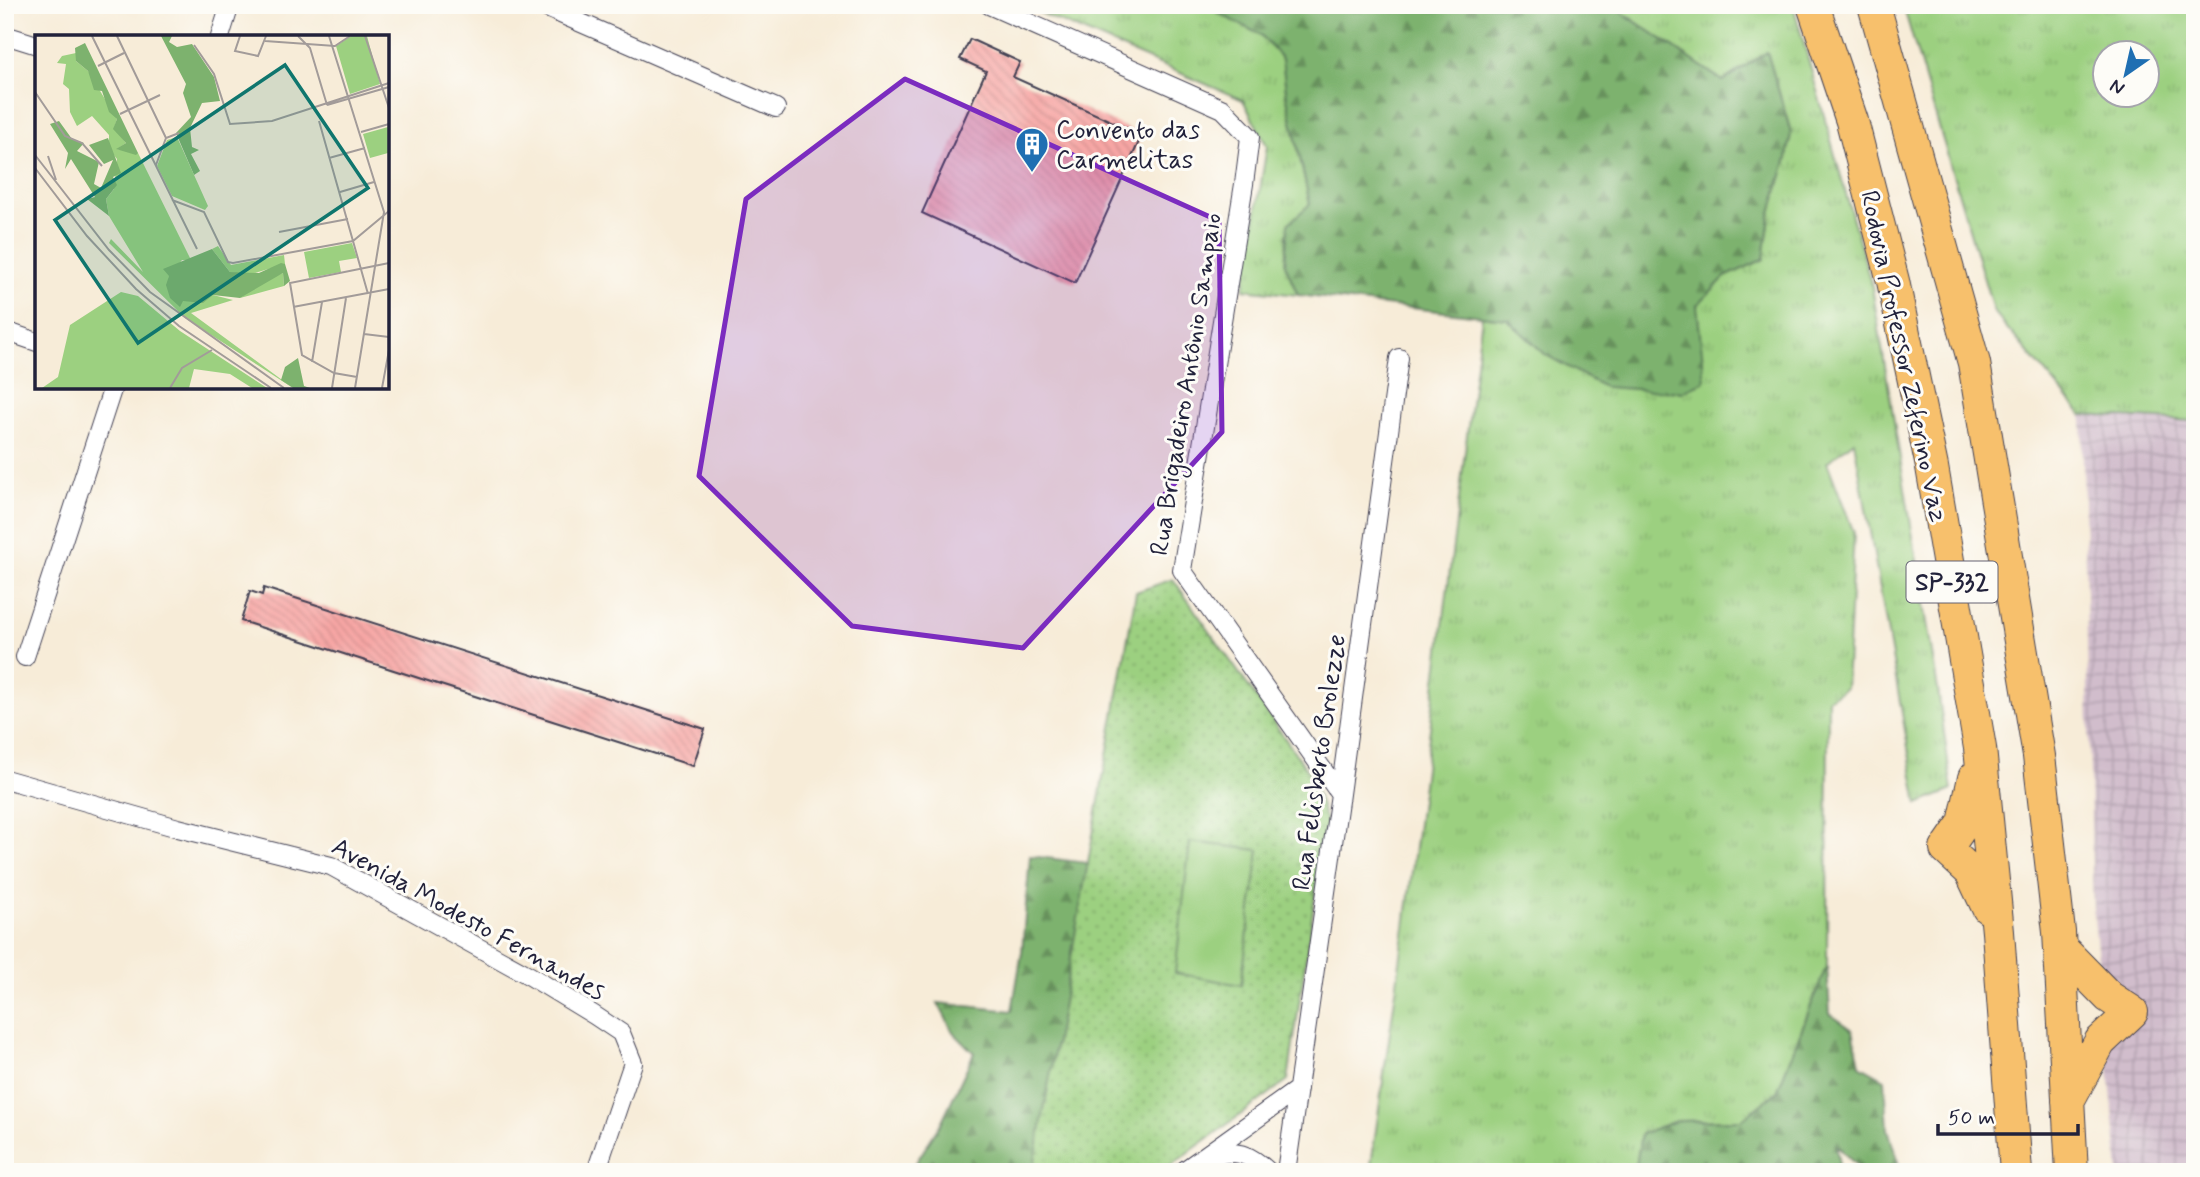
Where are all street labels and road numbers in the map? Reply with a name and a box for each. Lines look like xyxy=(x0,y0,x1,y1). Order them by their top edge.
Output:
street label: Rodovia Professor Zeferino Vaz xyxy=(1851,187,1955,525)
street label: Rua Brigadeiro Antônio Sampaio xyxy=(1143,211,1233,558)
road number: SP-332 xyxy=(1906,562,1997,602)
street label: Rua Felisberto Brolezze xyxy=(1285,632,1355,893)
street label: Avenida Modesto Fernandes xyxy=(325,830,611,1009)

